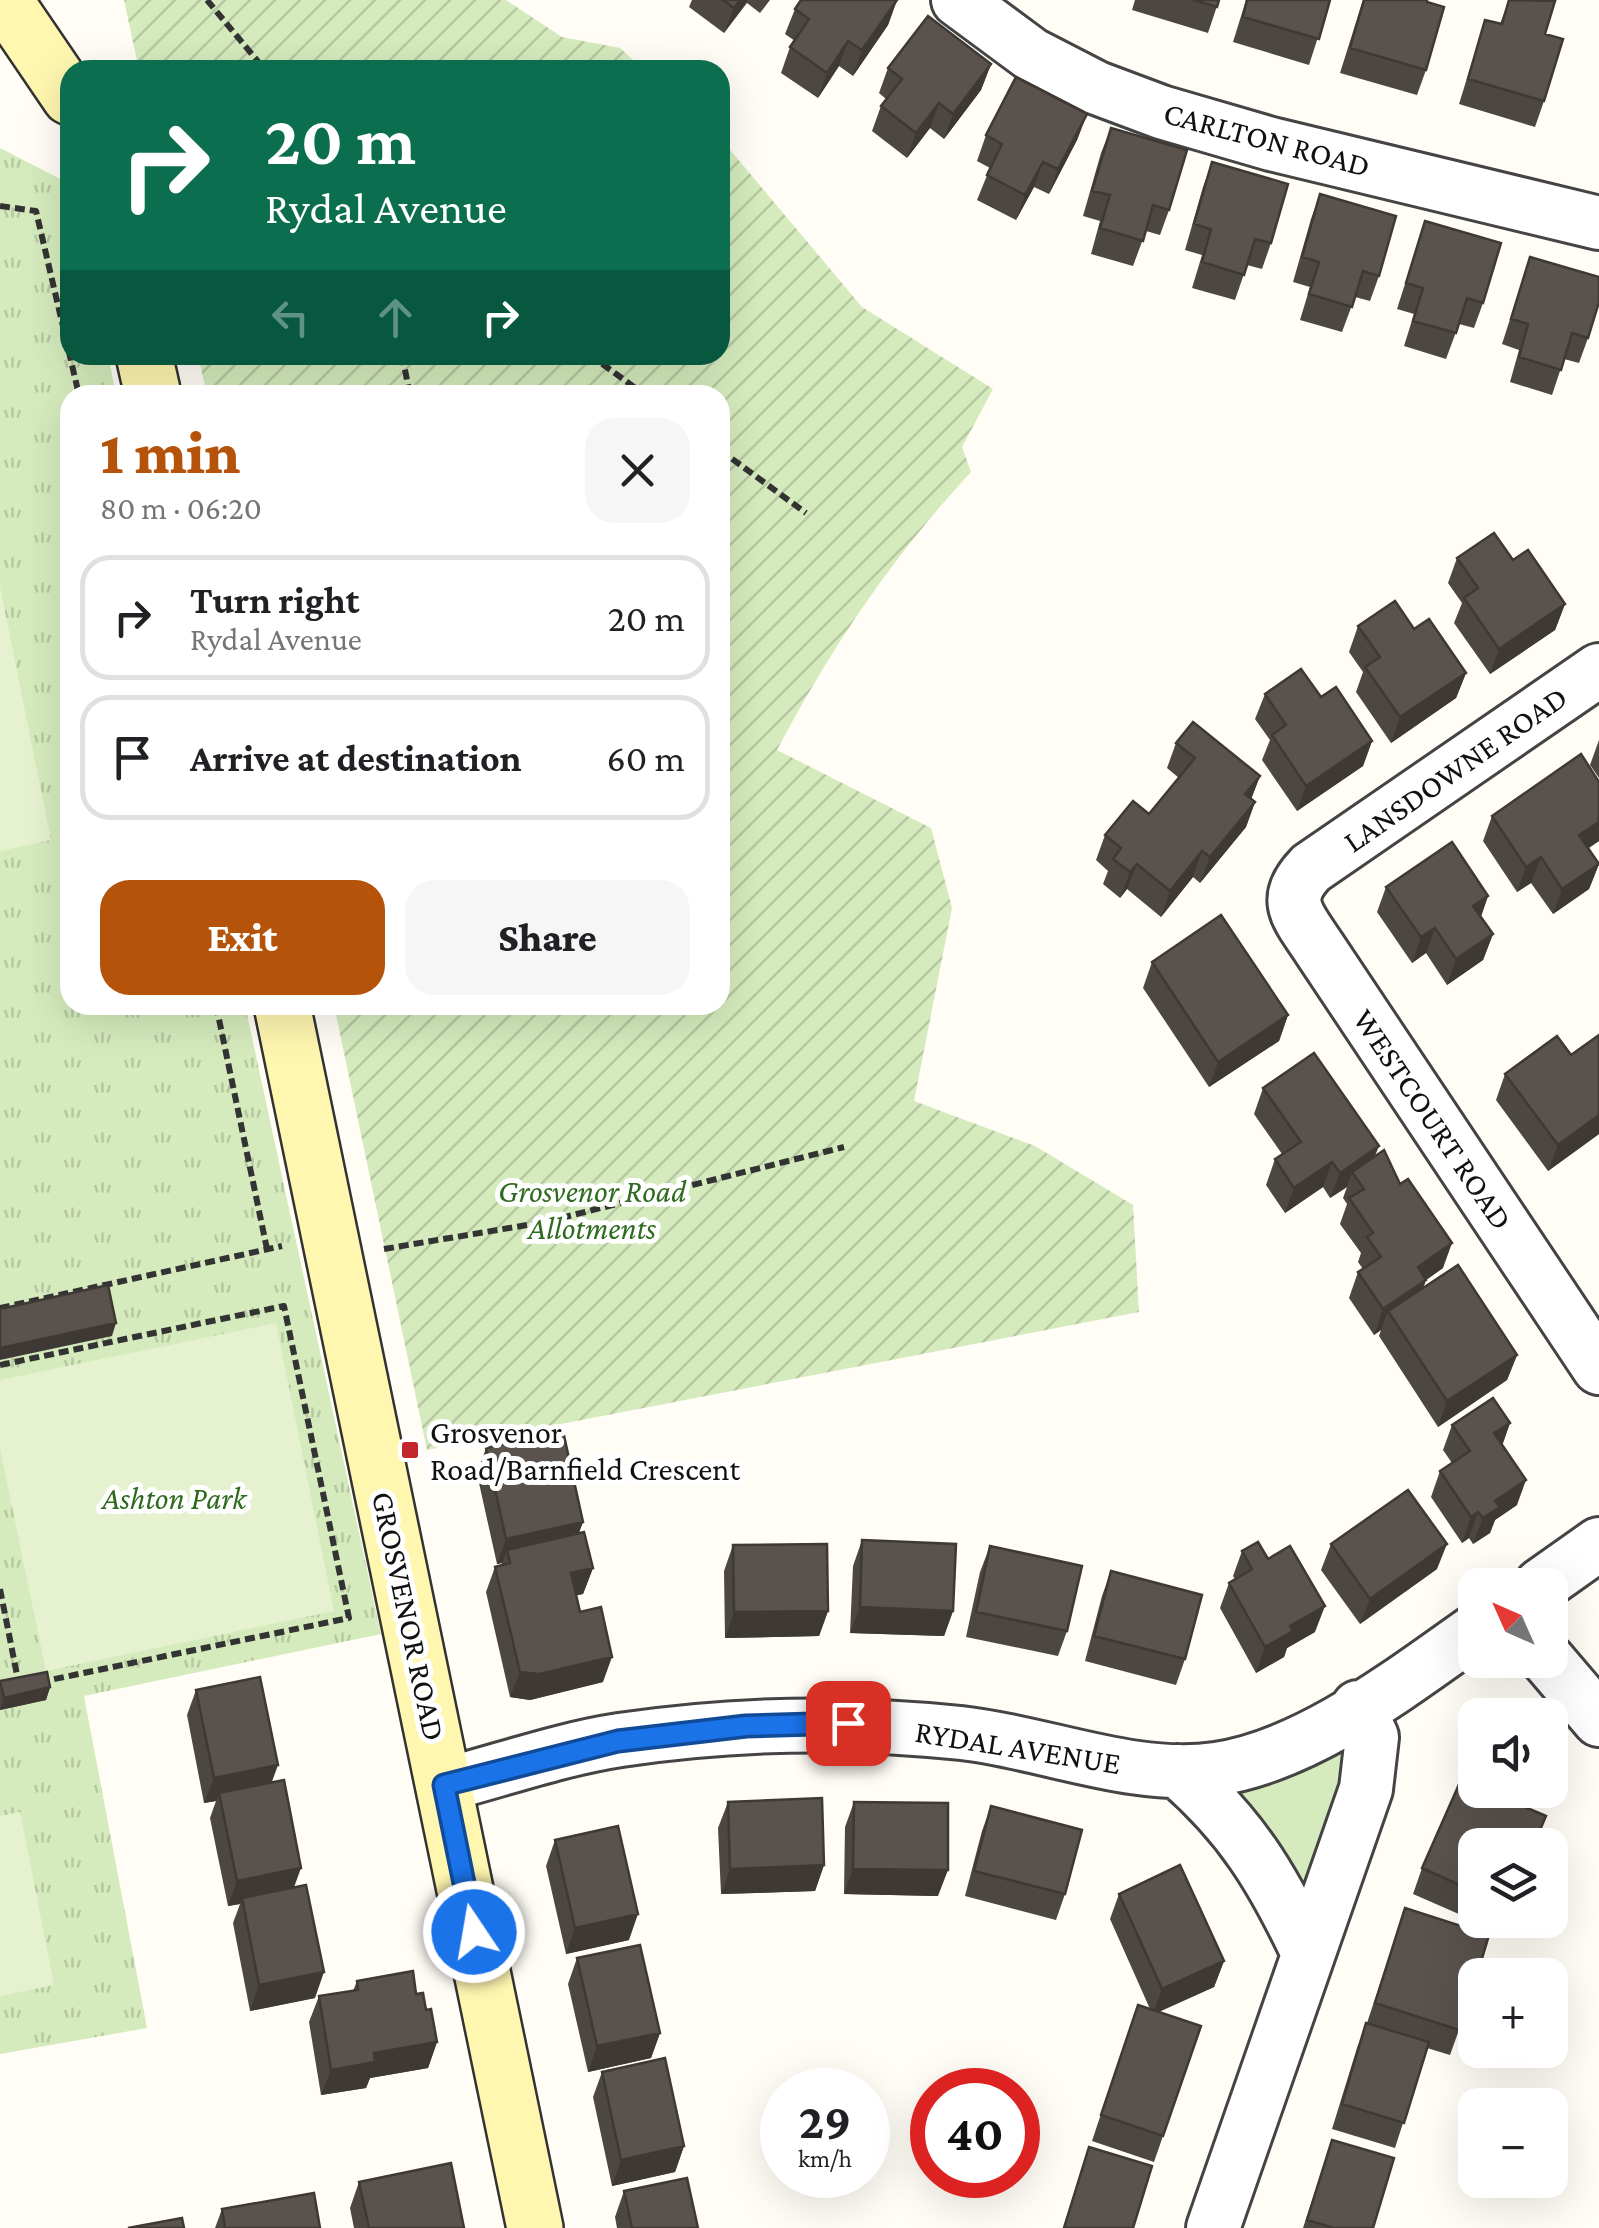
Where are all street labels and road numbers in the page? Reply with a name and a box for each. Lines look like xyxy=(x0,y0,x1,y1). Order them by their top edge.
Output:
street label: CARLTON ROAD xyxy=(1160,94,1374,184)
street label: LANSDOWNE ROAD xyxy=(1336,678,1574,860)
street label: WESTCOURT ROAD xyxy=(1346,1002,1520,1236)
street label: GROSVENOR ROAD xyxy=(365,1488,453,1744)
street label: RYDAL AVENUE xyxy=(913,1713,1123,1781)

